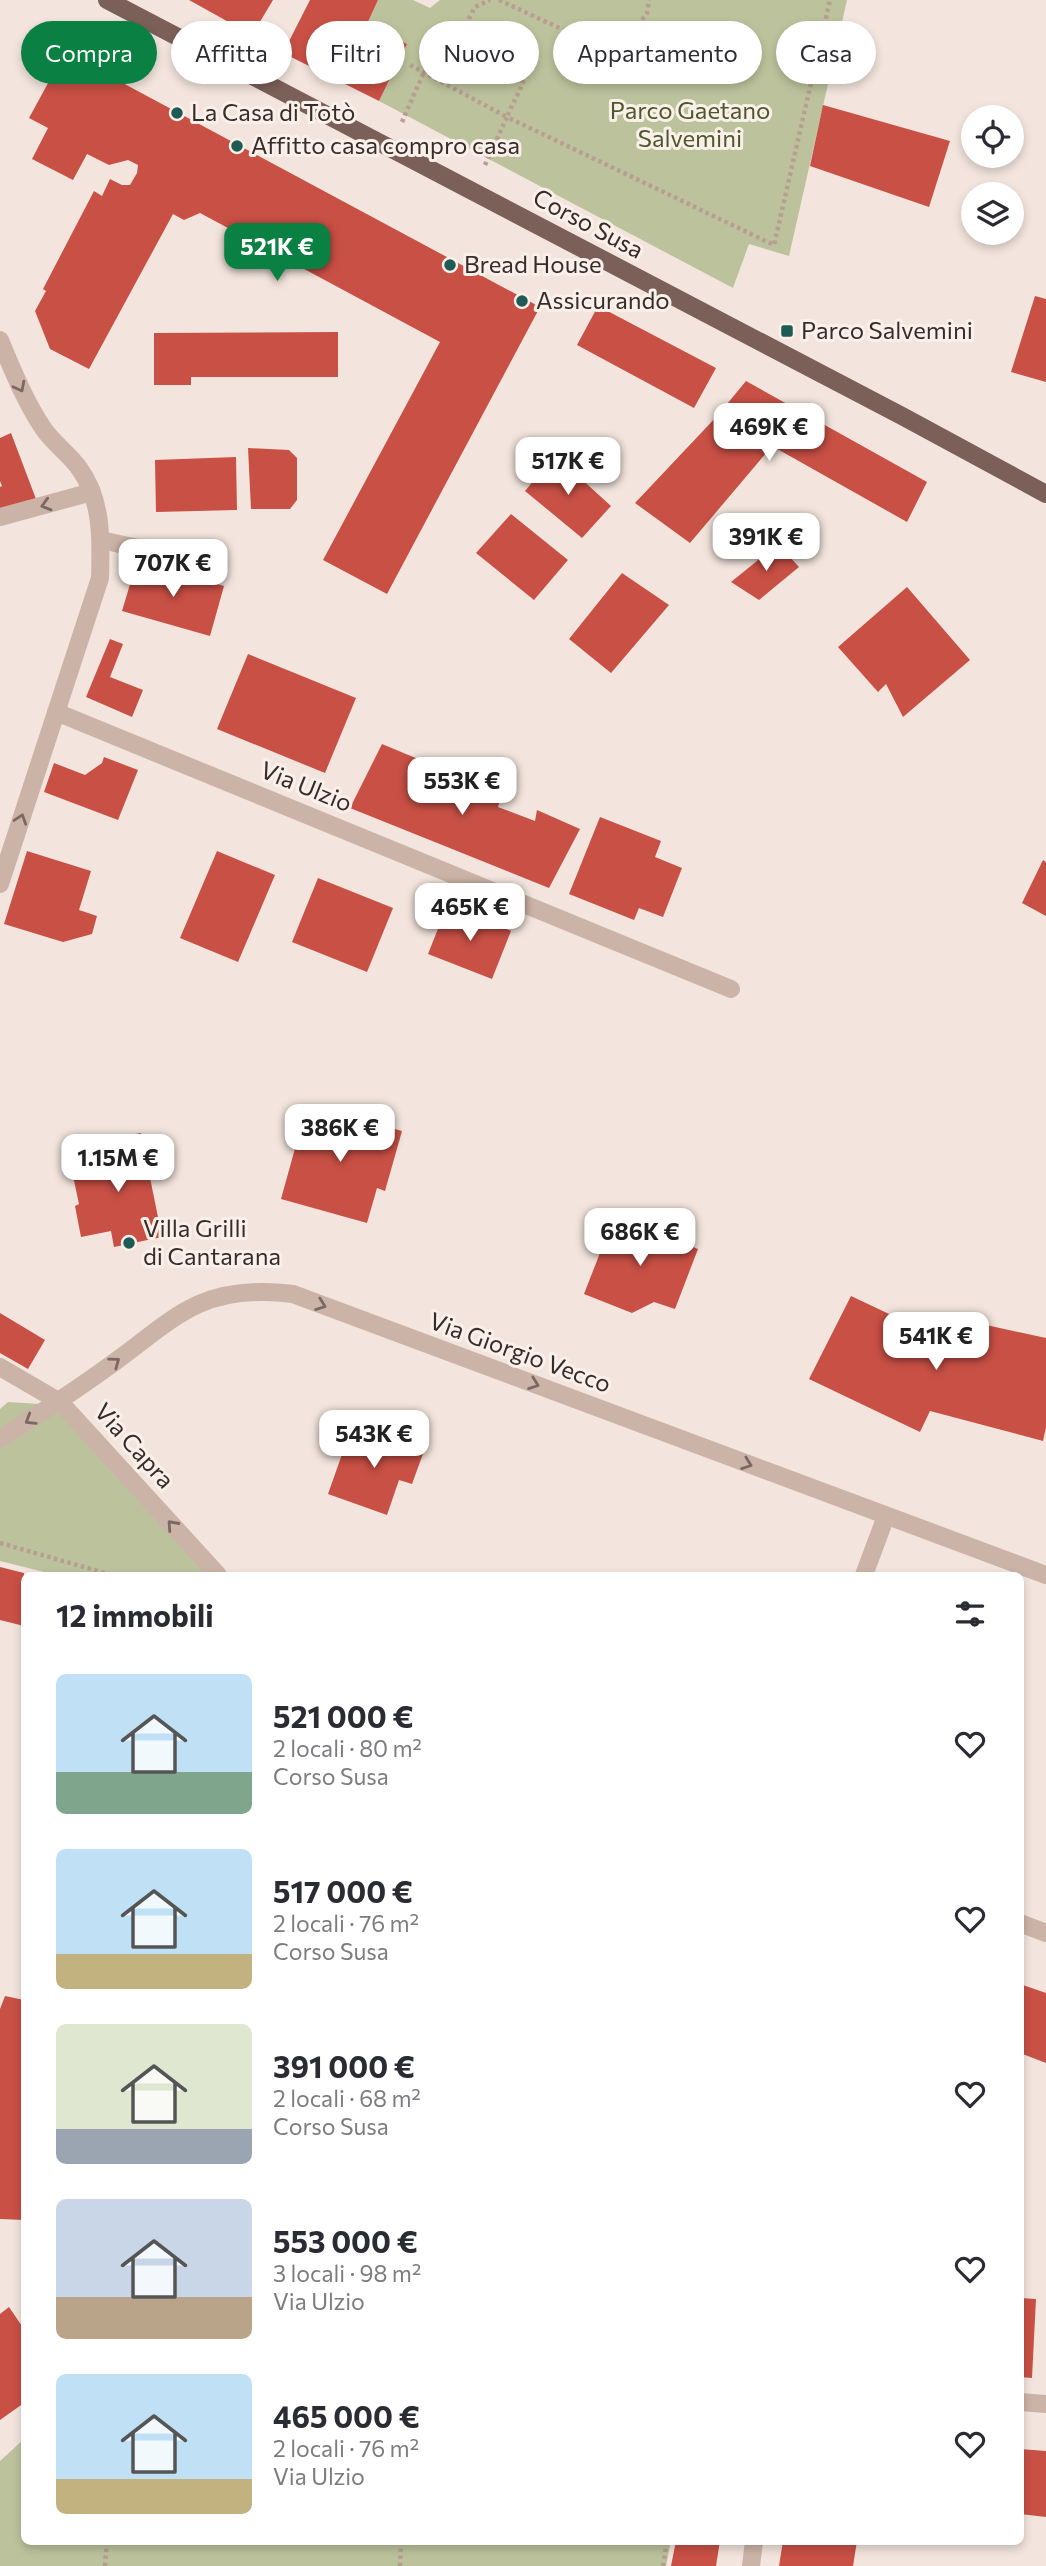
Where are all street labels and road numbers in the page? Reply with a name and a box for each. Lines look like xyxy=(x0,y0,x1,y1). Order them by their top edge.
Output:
street label: Corso Susa xyxy=(529,182,649,264)
street label: Via Ulzio xyxy=(257,754,356,817)
street label: Via Giorgio Vecco xyxy=(426,1305,615,1398)
street label: Via Capra xyxy=(89,1396,181,1494)

